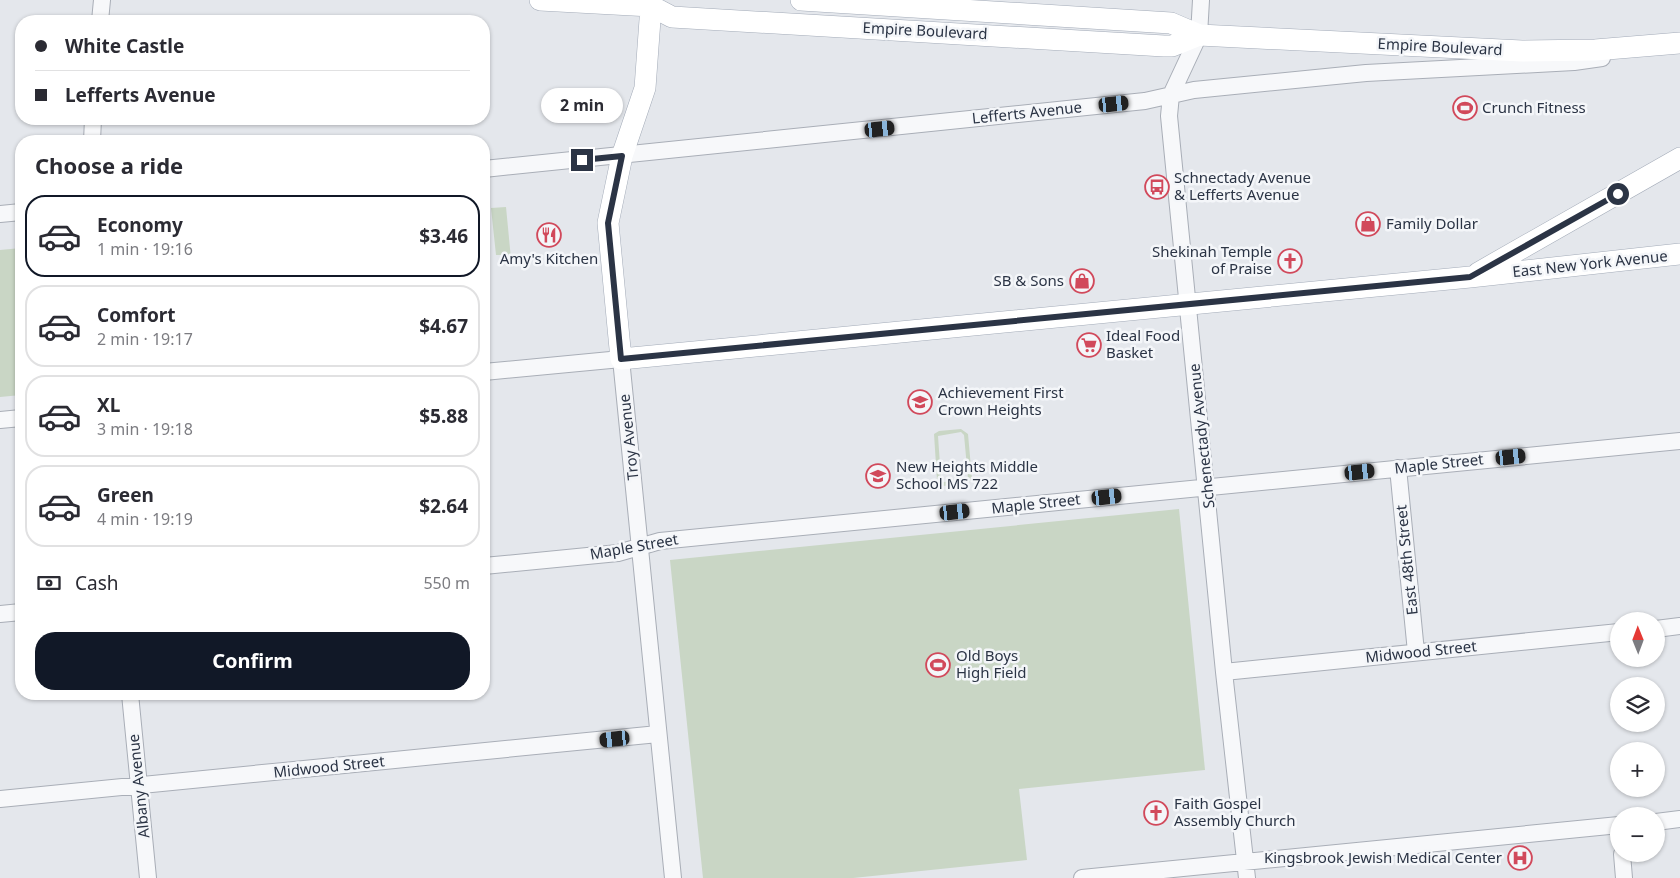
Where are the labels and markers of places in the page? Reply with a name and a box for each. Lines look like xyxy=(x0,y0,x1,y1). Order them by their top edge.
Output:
sports icon: Crunch Fitness xyxy=(1452,95,1478,121)
place label: Crunch Fitness xyxy=(1482,97,1586,117)
place label: Schnectady Avenue & Lefferts Avenue xyxy=(1174,167,1311,204)
bus stop icon: Schnectady Avenue & Lefferts Avenue xyxy=(1144,174,1170,200)
shop icon: Family Dollar xyxy=(1355,211,1381,237)
place label: Family Dollar xyxy=(1386,213,1478,233)
restaurant icon: Amy's Kitchen xyxy=(536,222,562,248)
place label: Shekinah Temple of Praise xyxy=(1152,241,1272,278)
place label: Amy's Kitchen xyxy=(500,248,598,268)
church icon: Shekinah Temple of Praise xyxy=(1277,248,1303,274)
shop icon: SB & Sons xyxy=(1069,268,1095,294)
place label: SB & Sons xyxy=(993,270,1064,290)
place label: Ideal Food Basket xyxy=(1106,325,1180,362)
supermarket icon: Ideal Food Basket xyxy=(1076,332,1102,358)
place label: Achievement First Crown Heights xyxy=(938,382,1064,419)
school or university icon: Achievement First Crown Heights xyxy=(907,389,933,415)
place label: New Heights Middle School MS 722 xyxy=(896,456,1038,493)
school or university icon: New Heights Middle School MS 722 xyxy=(865,463,891,489)
place label: Old Boys High Field xyxy=(956,645,1027,682)
sports icon: Old Boys High Field xyxy=(925,652,951,678)
place label: Faith Gospel Assembly Church xyxy=(1174,793,1295,830)
church icon: Faith Gospel Assembly Church xyxy=(1143,800,1169,826)
hospital icon: Kingsbrook Jewish Medical Center xyxy=(1507,845,1533,871)
place label: Kingsbrook Jewish Medical Center xyxy=(1264,847,1502,867)

